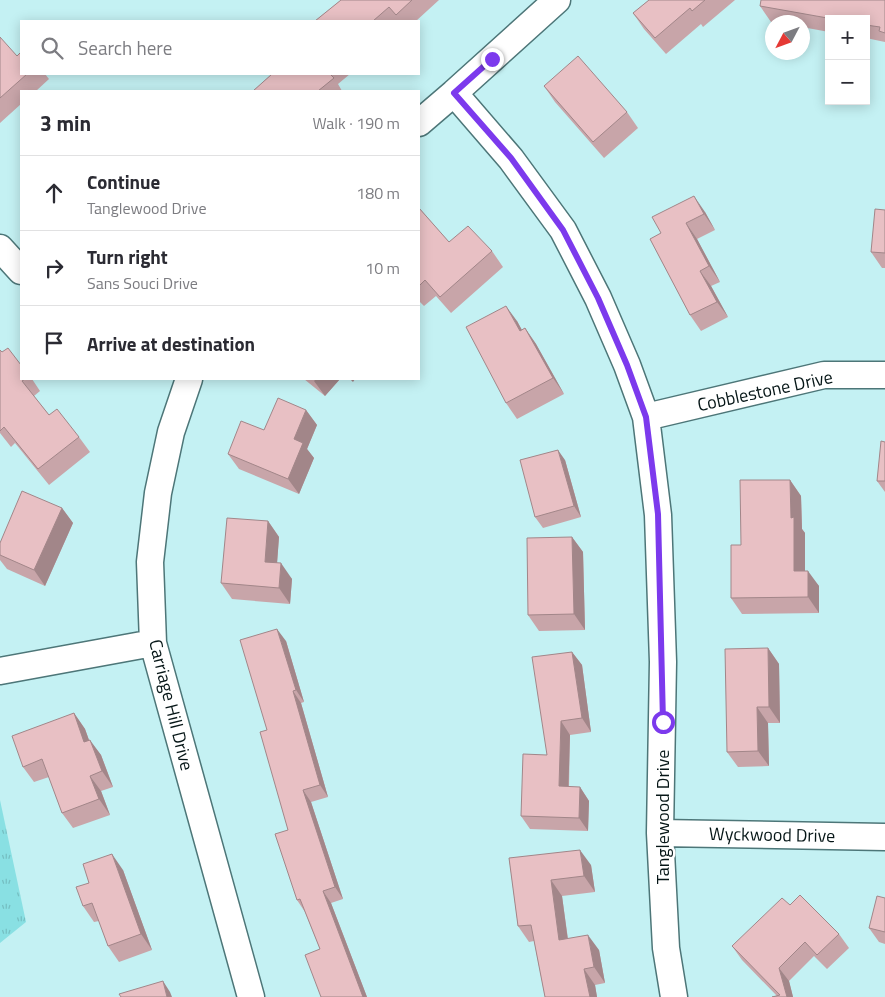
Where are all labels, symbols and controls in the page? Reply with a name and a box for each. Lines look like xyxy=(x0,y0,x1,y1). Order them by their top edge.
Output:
north arrow xyxy=(765,15,810,60)
map controls xyxy=(825,15,870,105)
button: + xyxy=(825,15,870,60)
search box xyxy=(20,20,420,75)
text: Search here xyxy=(78,33,172,62)
icon: search xyxy=(38,34,66,62)
route end xyxy=(481,48,504,71)
button: − xyxy=(825,60,870,105)
text: 3 min xyxy=(40,107,91,139)
text: Walk · 190 m xyxy=(312,111,400,135)
text: Continue xyxy=(87,167,160,196)
icon: ahead xyxy=(40,179,68,207)
text: 180 m xyxy=(356,181,400,205)
text: Tanglewood Drive xyxy=(87,196,207,220)
text: Turn right xyxy=(87,242,168,271)
icon: right xyxy=(40,254,68,282)
text: 10 m xyxy=(365,256,400,280)
text: Sans Souci Drive xyxy=(87,271,198,295)
icon: arrive xyxy=(40,329,68,357)
text: Arrive at destination xyxy=(87,329,255,358)
street label: Cobblestone Drive xyxy=(695,363,835,418)
street label: Carriage Hill Drive xyxy=(142,636,201,773)
route start xyxy=(652,711,675,734)
street label: Tanglewood Drive xyxy=(649,750,676,884)
street label: Wyckwood Drive xyxy=(709,820,835,849)

